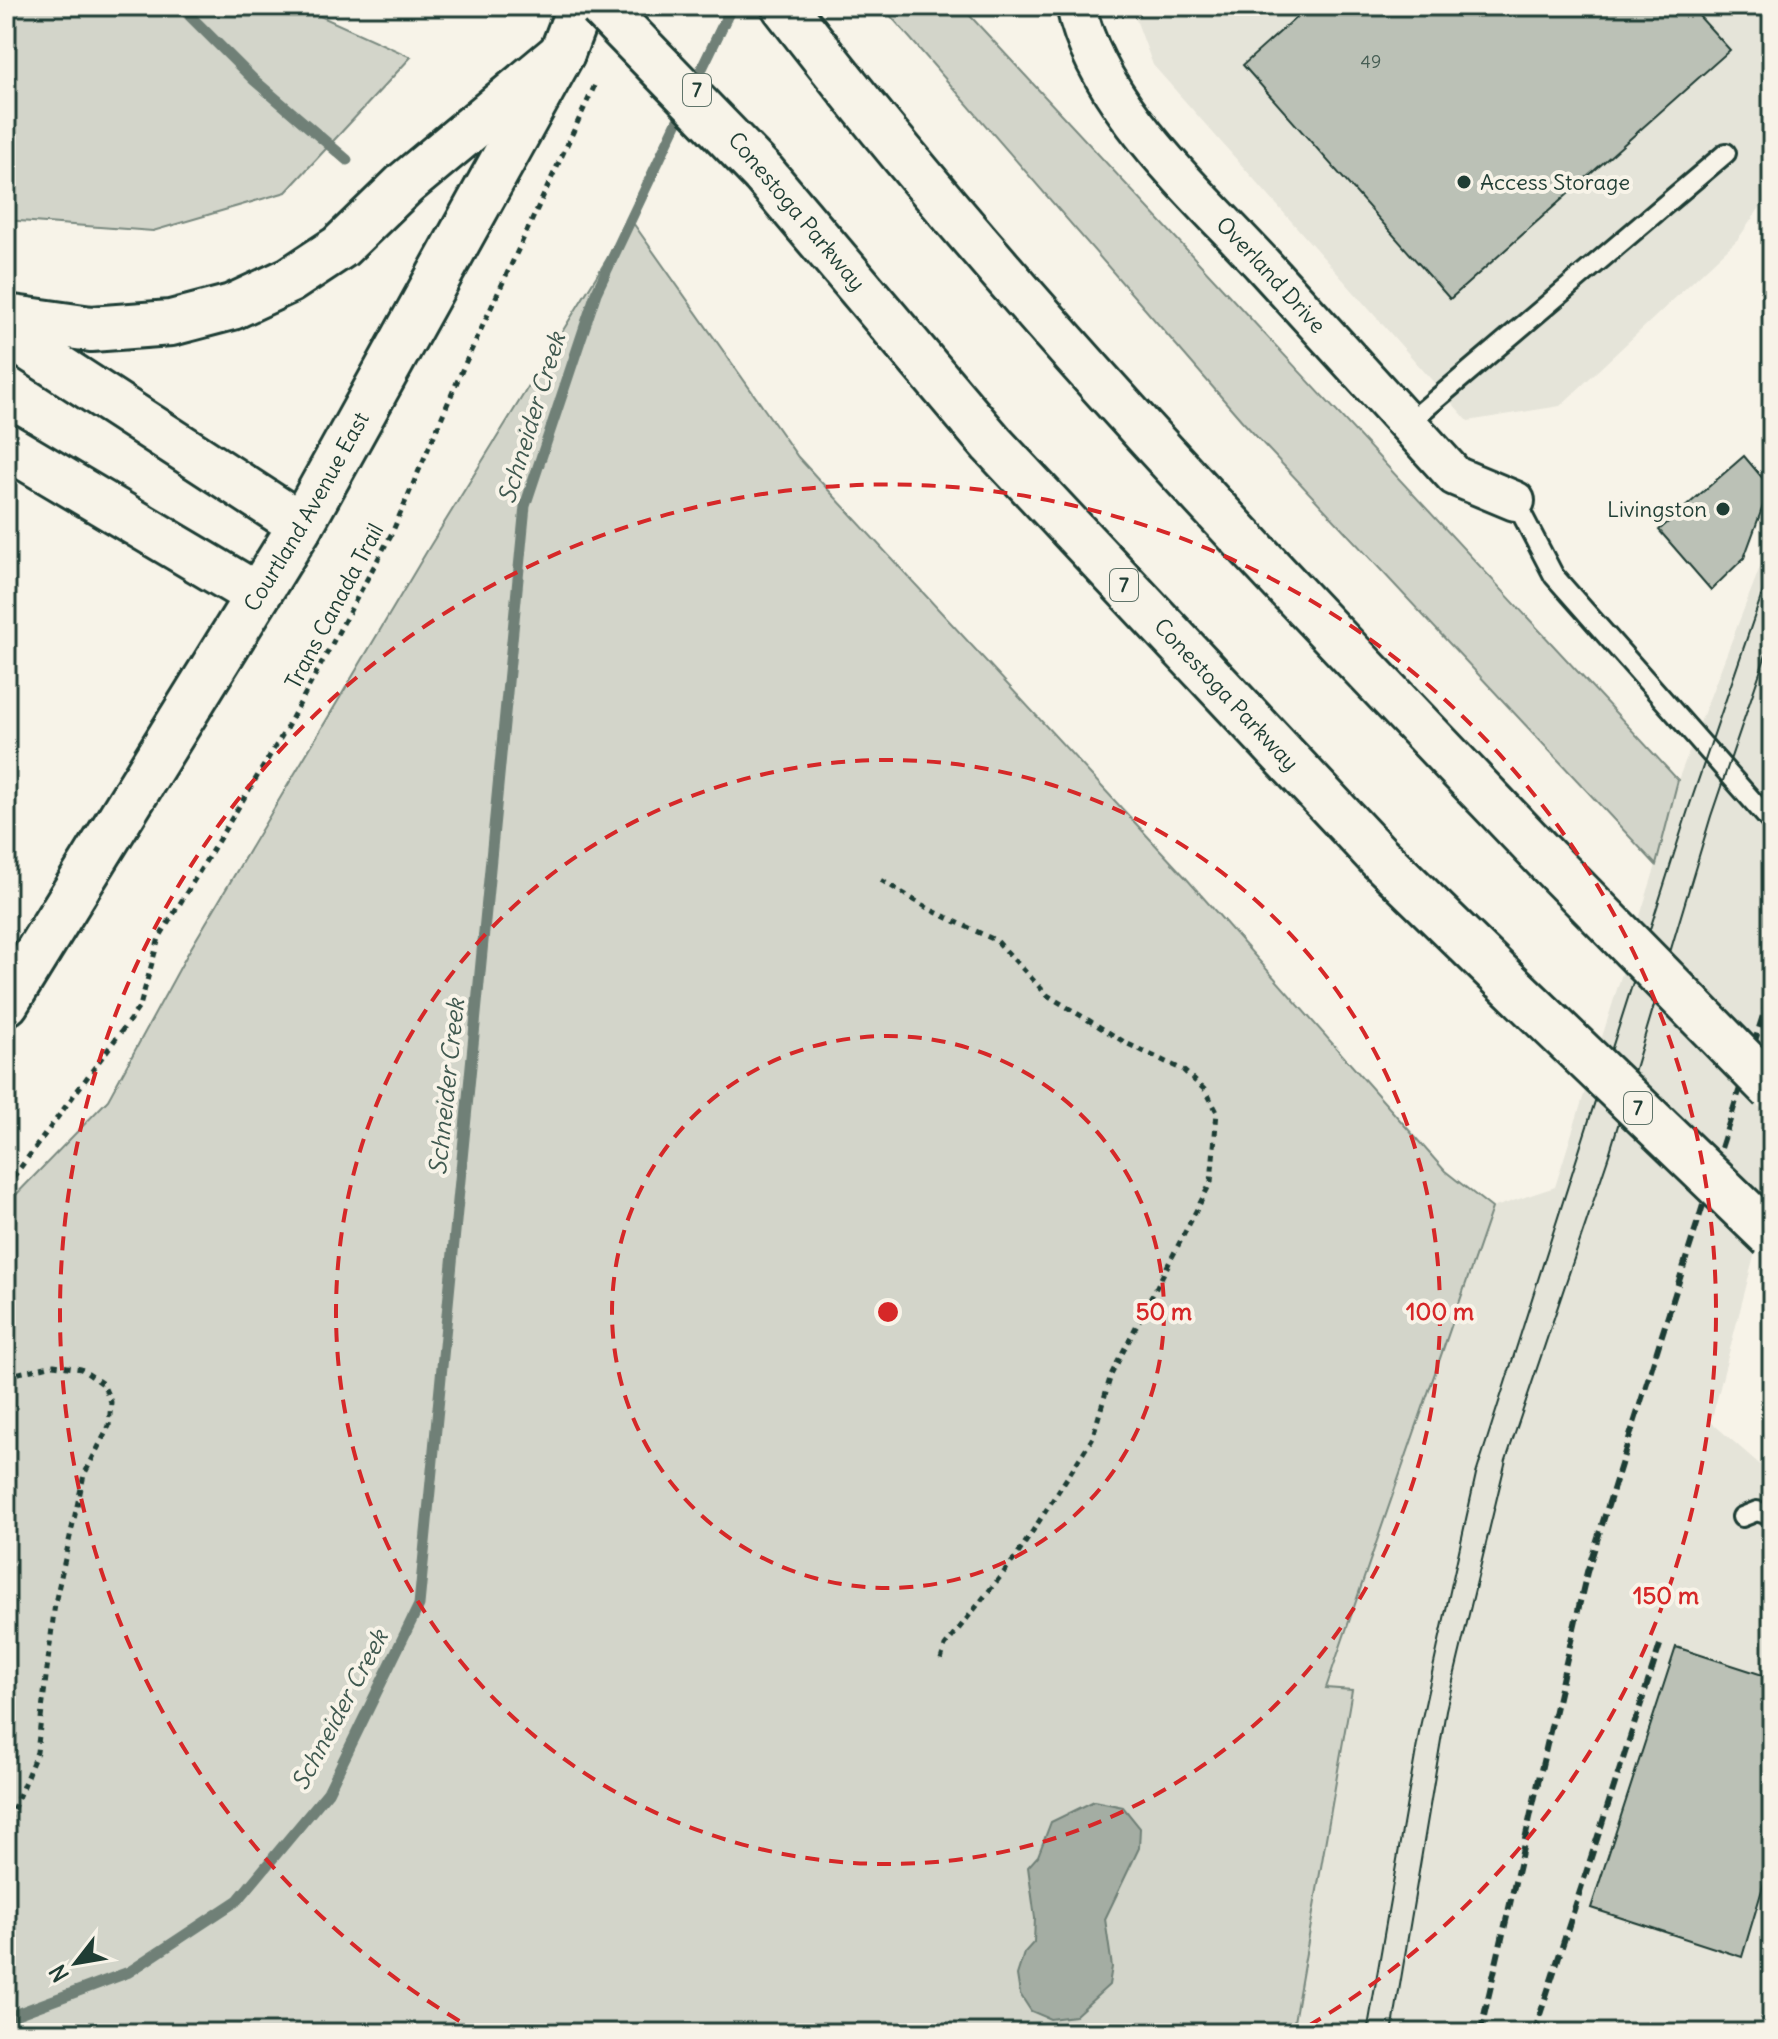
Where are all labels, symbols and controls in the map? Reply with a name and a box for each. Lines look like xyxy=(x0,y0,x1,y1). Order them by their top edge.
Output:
house number: 49 xyxy=(1361,50,1381,73)
road number: 7 xyxy=(683,74,711,106)
street label: Conestoga Parkway xyxy=(722,126,872,296)
place label: Access Storage xyxy=(1480,168,1630,196)
marker: Access Storage xyxy=(1455,173,1473,191)
street label: Overland Drive xyxy=(1210,211,1332,339)
water label: Schneider Creek xyxy=(491,327,572,507)
street label: Courtland Avenue East xyxy=(237,407,375,616)
place label: Livingston xyxy=(1607,495,1707,523)
marker: Livingston xyxy=(1714,500,1732,518)
street label: Trans Canada Trail xyxy=(279,519,389,693)
road number: 7 xyxy=(1110,569,1138,601)
street label: Conestoga Parkway xyxy=(1148,612,1305,777)
water label: Schneider Creek xyxy=(422,996,470,1176)
road number: 7 xyxy=(1624,1092,1652,1124)
text: 50 m xyxy=(1136,1296,1192,1326)
text: 100 m xyxy=(1406,1296,1474,1326)
centre of rings xyxy=(874,1298,902,1326)
text: 150 m xyxy=(1633,1580,1699,1610)
water label: Schneider Creek xyxy=(284,1623,395,1795)
north arrow xyxy=(36,1923,116,2003)
text: N xyxy=(43,1960,75,1987)

